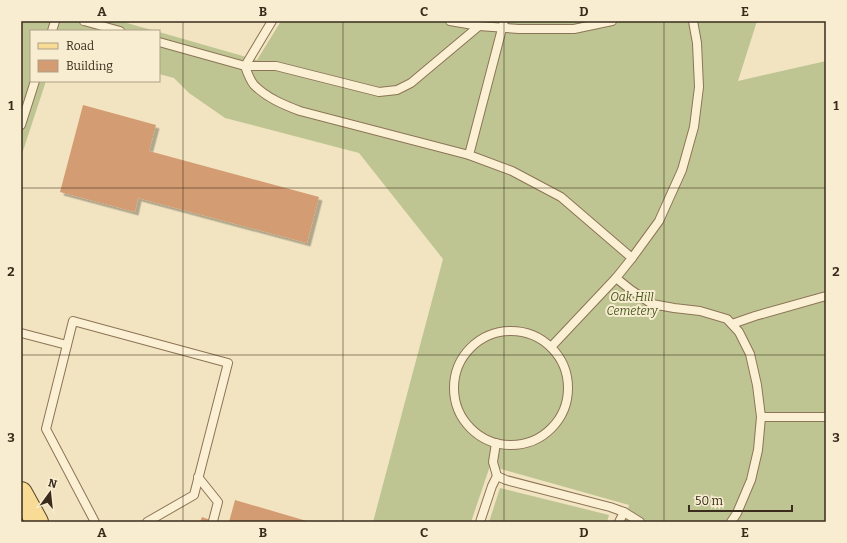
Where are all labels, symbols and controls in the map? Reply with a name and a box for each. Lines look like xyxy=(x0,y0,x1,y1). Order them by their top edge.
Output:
text: A xyxy=(97,4,107,19)
text: B xyxy=(259,4,267,19)
text: C xyxy=(420,4,428,19)
text: D xyxy=(579,4,589,19)
text: E xyxy=(741,4,749,19)
legend xyxy=(30,30,160,82)
text: Road xyxy=(66,39,94,53)
text: Building xyxy=(66,59,113,73)
text: 1 xyxy=(8,98,14,113)
text: 1 xyxy=(833,98,839,113)
text: 2 xyxy=(7,264,15,279)
text: 2 xyxy=(832,264,840,279)
park label: Oak Hill Cemetery xyxy=(606,290,659,318)
text: 3 xyxy=(7,430,15,445)
text: 3 xyxy=(832,430,840,445)
north arrow xyxy=(30,473,70,513)
text: N xyxy=(47,476,59,491)
scale bar xyxy=(689,487,792,513)
text: 50 m xyxy=(695,494,724,508)
text: A xyxy=(97,525,107,540)
text: B xyxy=(259,525,267,540)
text: C xyxy=(420,525,428,540)
text: D xyxy=(579,525,589,540)
text: E xyxy=(741,525,749,540)

